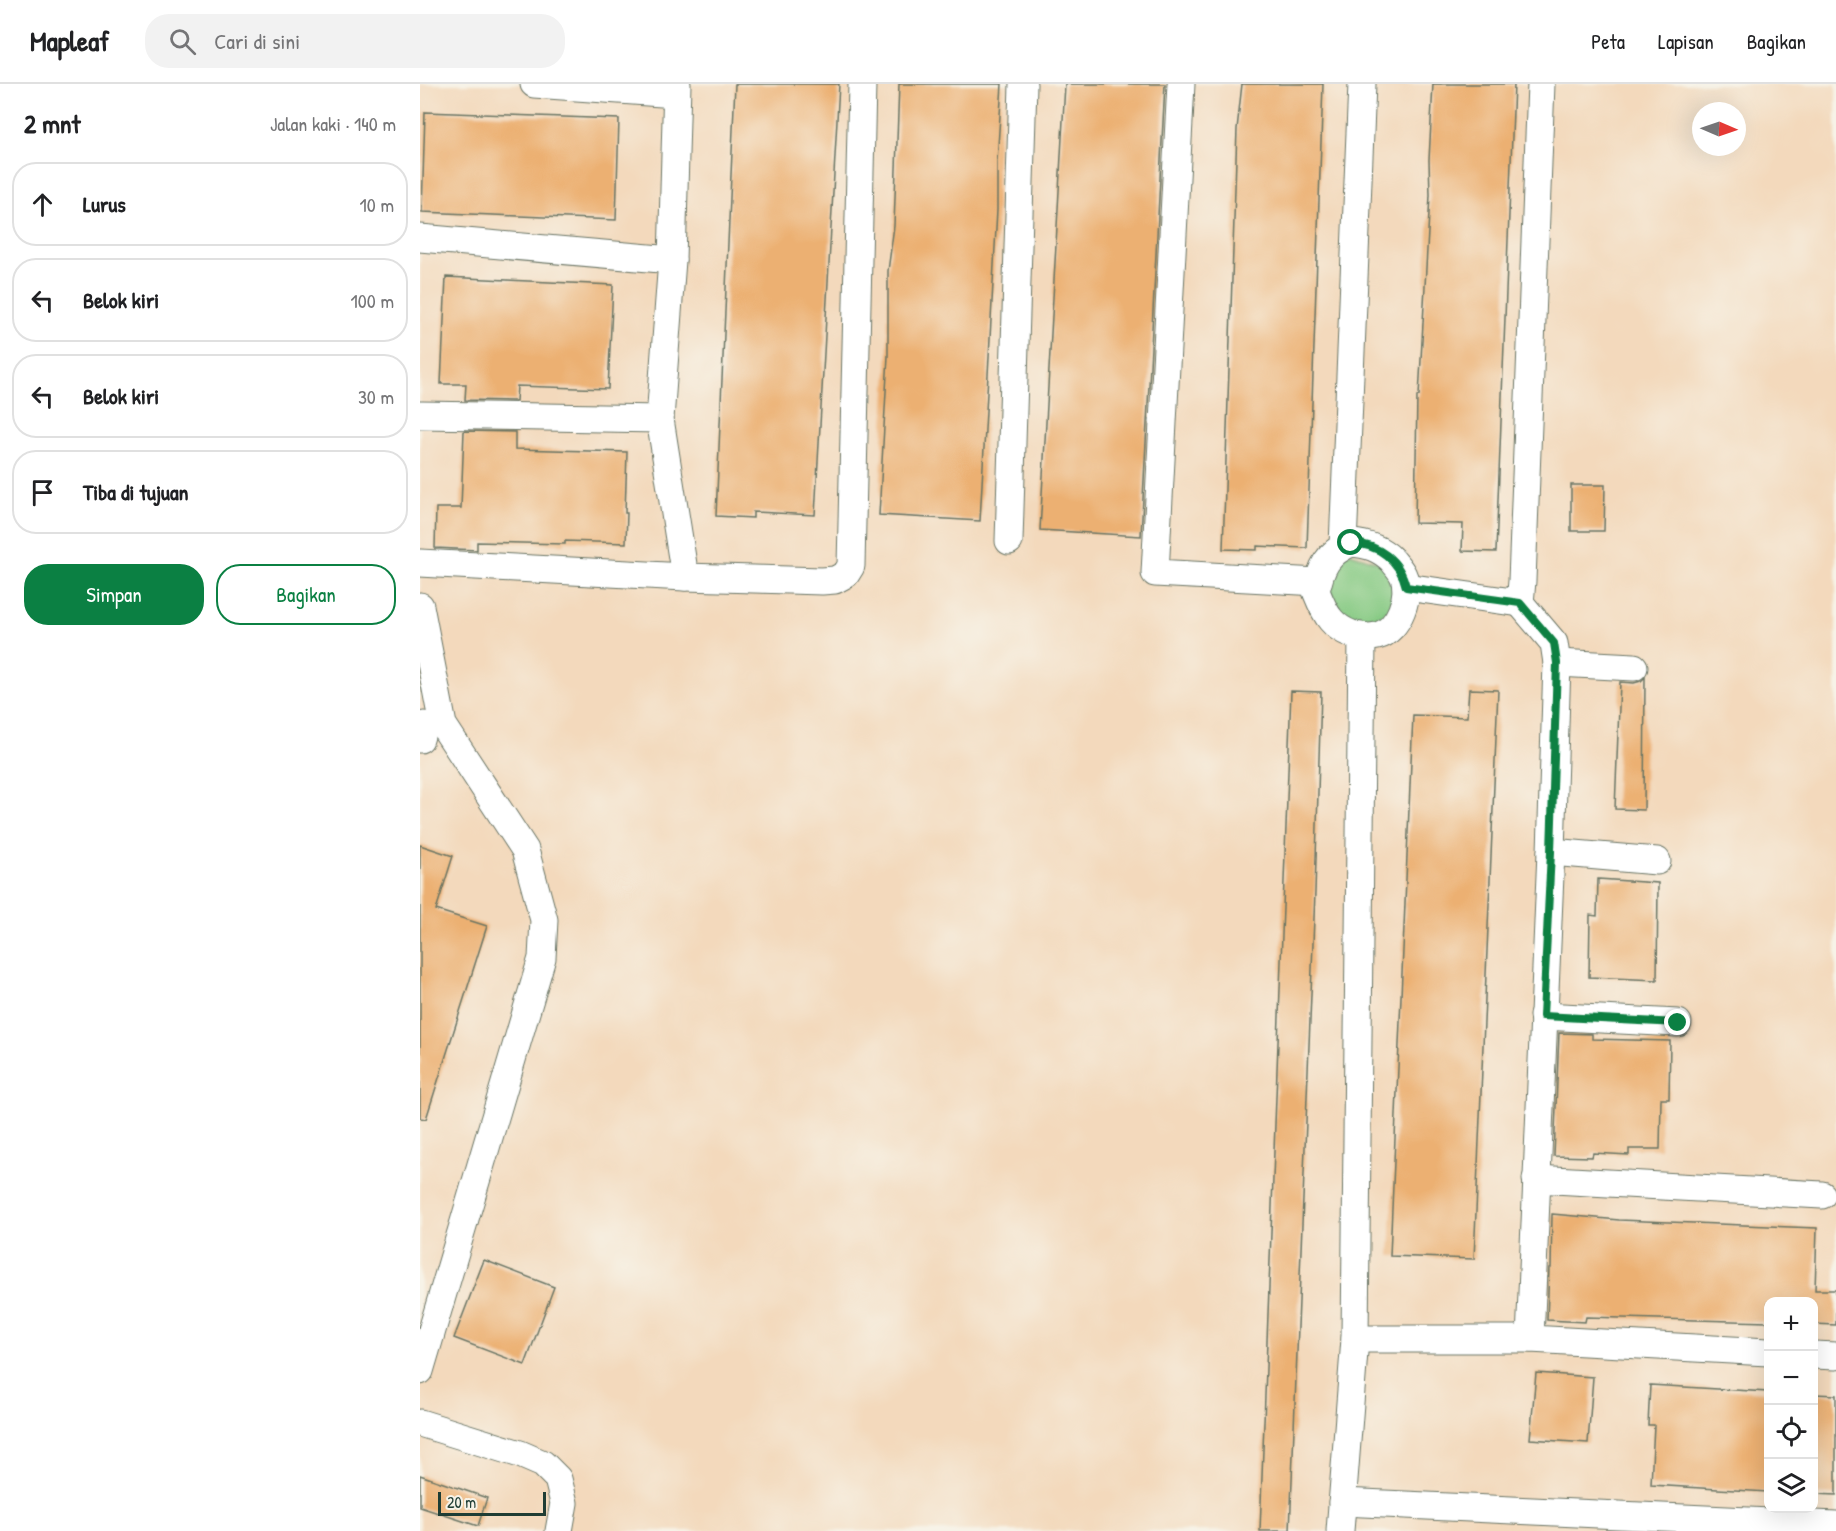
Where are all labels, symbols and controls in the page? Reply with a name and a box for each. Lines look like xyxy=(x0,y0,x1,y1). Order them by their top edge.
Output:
search box xyxy=(145,14,565,68)
text: Mapleaf xyxy=(30,22,109,60)
icon: search xyxy=(166,25,199,58)
text: Cari di sini xyxy=(214,26,300,56)
text: Peta xyxy=(1591,27,1625,56)
text: Lapisan xyxy=(1658,27,1714,56)
text: Bagikan xyxy=(1747,27,1806,56)
north arrow xyxy=(1692,102,1746,156)
text: 2 mnt xyxy=(24,106,81,141)
text: Jalan kaki · 140 m xyxy=(270,110,396,137)
icon: ahead xyxy=(26,188,59,221)
text: Lurus xyxy=(83,189,126,219)
text: 10 m xyxy=(360,191,394,218)
icon: left xyxy=(26,284,59,317)
text: Belok kiri xyxy=(83,285,159,315)
text: 100 m xyxy=(351,287,394,314)
icon: left xyxy=(26,380,59,413)
text: Belok kiri xyxy=(83,381,159,411)
text: 30 m xyxy=(358,383,394,410)
icon: arrive xyxy=(26,476,59,509)
text: Tiba di tujuan xyxy=(83,477,188,507)
route start xyxy=(1337,529,1363,555)
button: Simpan xyxy=(24,564,204,625)
button: Bagikan xyxy=(216,564,396,625)
route end xyxy=(1664,1009,1690,1035)
map controls xyxy=(1764,1297,1818,1513)
button: + xyxy=(1764,1297,1818,1351)
button: − xyxy=(1764,1351,1818,1405)
button: locate xyxy=(1764,1405,1818,1459)
button: layers xyxy=(1764,1459,1818,1513)
scale bar xyxy=(438,1489,546,1516)
text: 20 m xyxy=(447,1491,476,1513)

